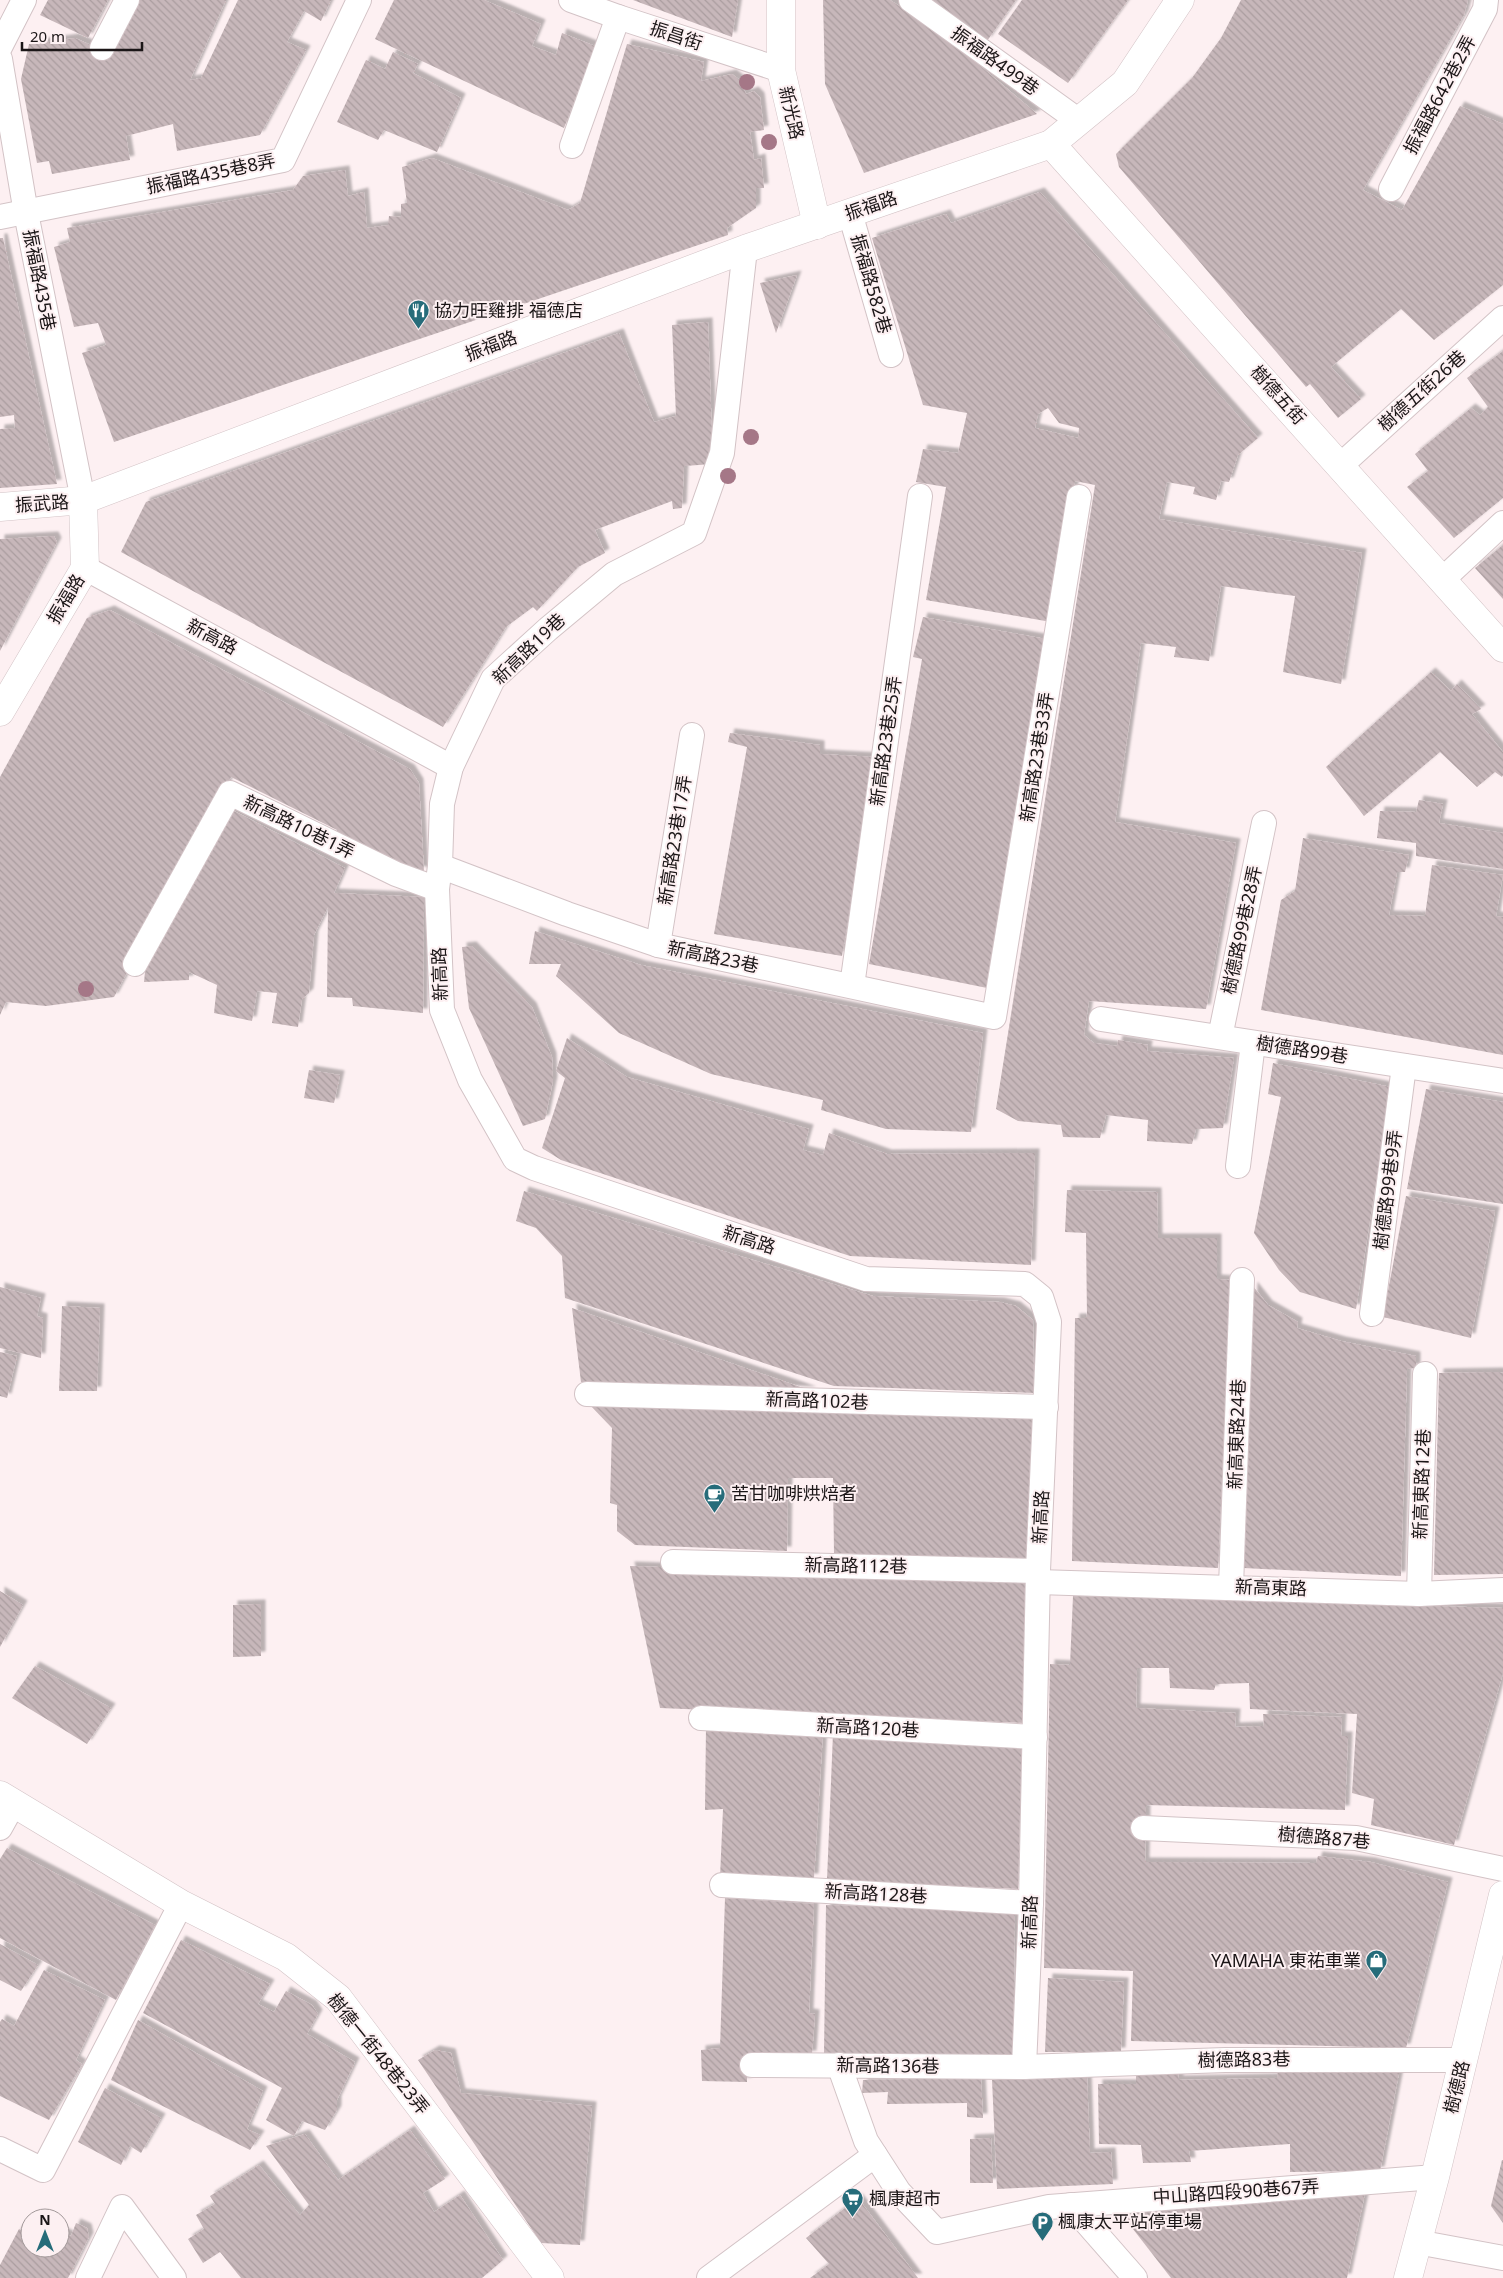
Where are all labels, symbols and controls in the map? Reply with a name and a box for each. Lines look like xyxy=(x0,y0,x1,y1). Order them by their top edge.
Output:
street label: 振昌街 xyxy=(647,15,706,55)
scale bar xyxy=(22,20,142,52)
street label: 振福路499巷 xyxy=(947,20,1044,100)
text: 20 m xyxy=(30,26,65,46)
street label: 振福路642巷2弄 xyxy=(1398,31,1481,158)
street label: 新光路 xyxy=(774,84,810,142)
street label: 振福路435巷8弄 xyxy=(144,148,277,198)
street label: 振福路 xyxy=(841,185,900,225)
street label: 振福路435巷 xyxy=(18,227,62,333)
street label: 振福路582巷 xyxy=(846,231,898,336)
place label: 協力旺雞排 福德店 xyxy=(434,298,583,322)
restaurant icon: 協力旺雞排 福德店 xyxy=(406,299,430,330)
street label: 振福路 xyxy=(461,324,520,366)
street label: 樹德五街26巷 xyxy=(1372,344,1470,436)
street label: 樹德五街 xyxy=(1246,360,1312,429)
street label: 振武路 xyxy=(14,489,70,517)
street label: 振福路 xyxy=(41,569,89,628)
street label: 新高路19巷 xyxy=(487,607,570,689)
street label: 新高路 xyxy=(183,613,242,659)
street label: 新高路23巷25弄 xyxy=(864,674,906,807)
street label: 新高路23巷33弄 xyxy=(1014,690,1058,824)
street label: 新高路23巷17弄 xyxy=(652,773,696,907)
street label: 新高路10巷1弄 xyxy=(240,789,359,863)
street label: 樹德路99巷28弄 xyxy=(1216,863,1266,996)
street label: 新高路23巷 xyxy=(665,935,761,977)
street label: 新高路 xyxy=(426,947,452,1001)
street label: 樹德路99巷 xyxy=(1255,1030,1350,1068)
street label: 樹德路99巷9弄 xyxy=(1368,1128,1406,1251)
street label: 新高路 xyxy=(720,1219,779,1259)
street label: 新高東路24巷 xyxy=(1222,1378,1250,1490)
street label: 新高路102巷 xyxy=(765,1386,869,1414)
street label: 新高東路12巷 xyxy=(1407,1428,1435,1540)
place label: 苦甘咖啡烘焙者 xyxy=(731,1481,857,1505)
cafe icon: 苦甘咖啡烘焙者 xyxy=(703,1482,727,1513)
street label: 新高路 xyxy=(1027,1489,1053,1545)
street label: 新高路112巷 xyxy=(804,1552,908,1578)
street label: 新高東路 xyxy=(1235,1574,1307,1600)
street label: 新高路120巷 xyxy=(816,1712,920,1742)
street label: 樹德路87巷 xyxy=(1277,1821,1371,1853)
street label: 新高路128巷 xyxy=(824,1878,928,1908)
street label: 新高路 xyxy=(1016,1895,1042,1949)
place label: YAMAHA 東祐車業 xyxy=(1211,1948,1361,1972)
shop icon: YAMAHA 東祐車業 xyxy=(1365,1949,1389,1980)
street label: 樹德一街48巷23弄 xyxy=(323,1988,435,2119)
street label: 樹德路83巷 xyxy=(1197,2046,1290,2072)
street label: 新高路136巷 xyxy=(836,2052,940,2078)
street label: 樹德路 xyxy=(1438,2058,1474,2116)
street label: 中山路四段90巷67弄 xyxy=(1152,2173,1320,2209)
place label: 楓康超市 xyxy=(869,2186,941,2210)
supermarket icon: 楓康超市 xyxy=(841,2187,865,2218)
north arrow xyxy=(20,2208,70,2258)
place label: 楓康太平站停車場 xyxy=(1058,2209,1202,2233)
text: N xyxy=(39,2210,51,2229)
parking icon: 楓康太平站停車場 xyxy=(1030,2210,1054,2241)

